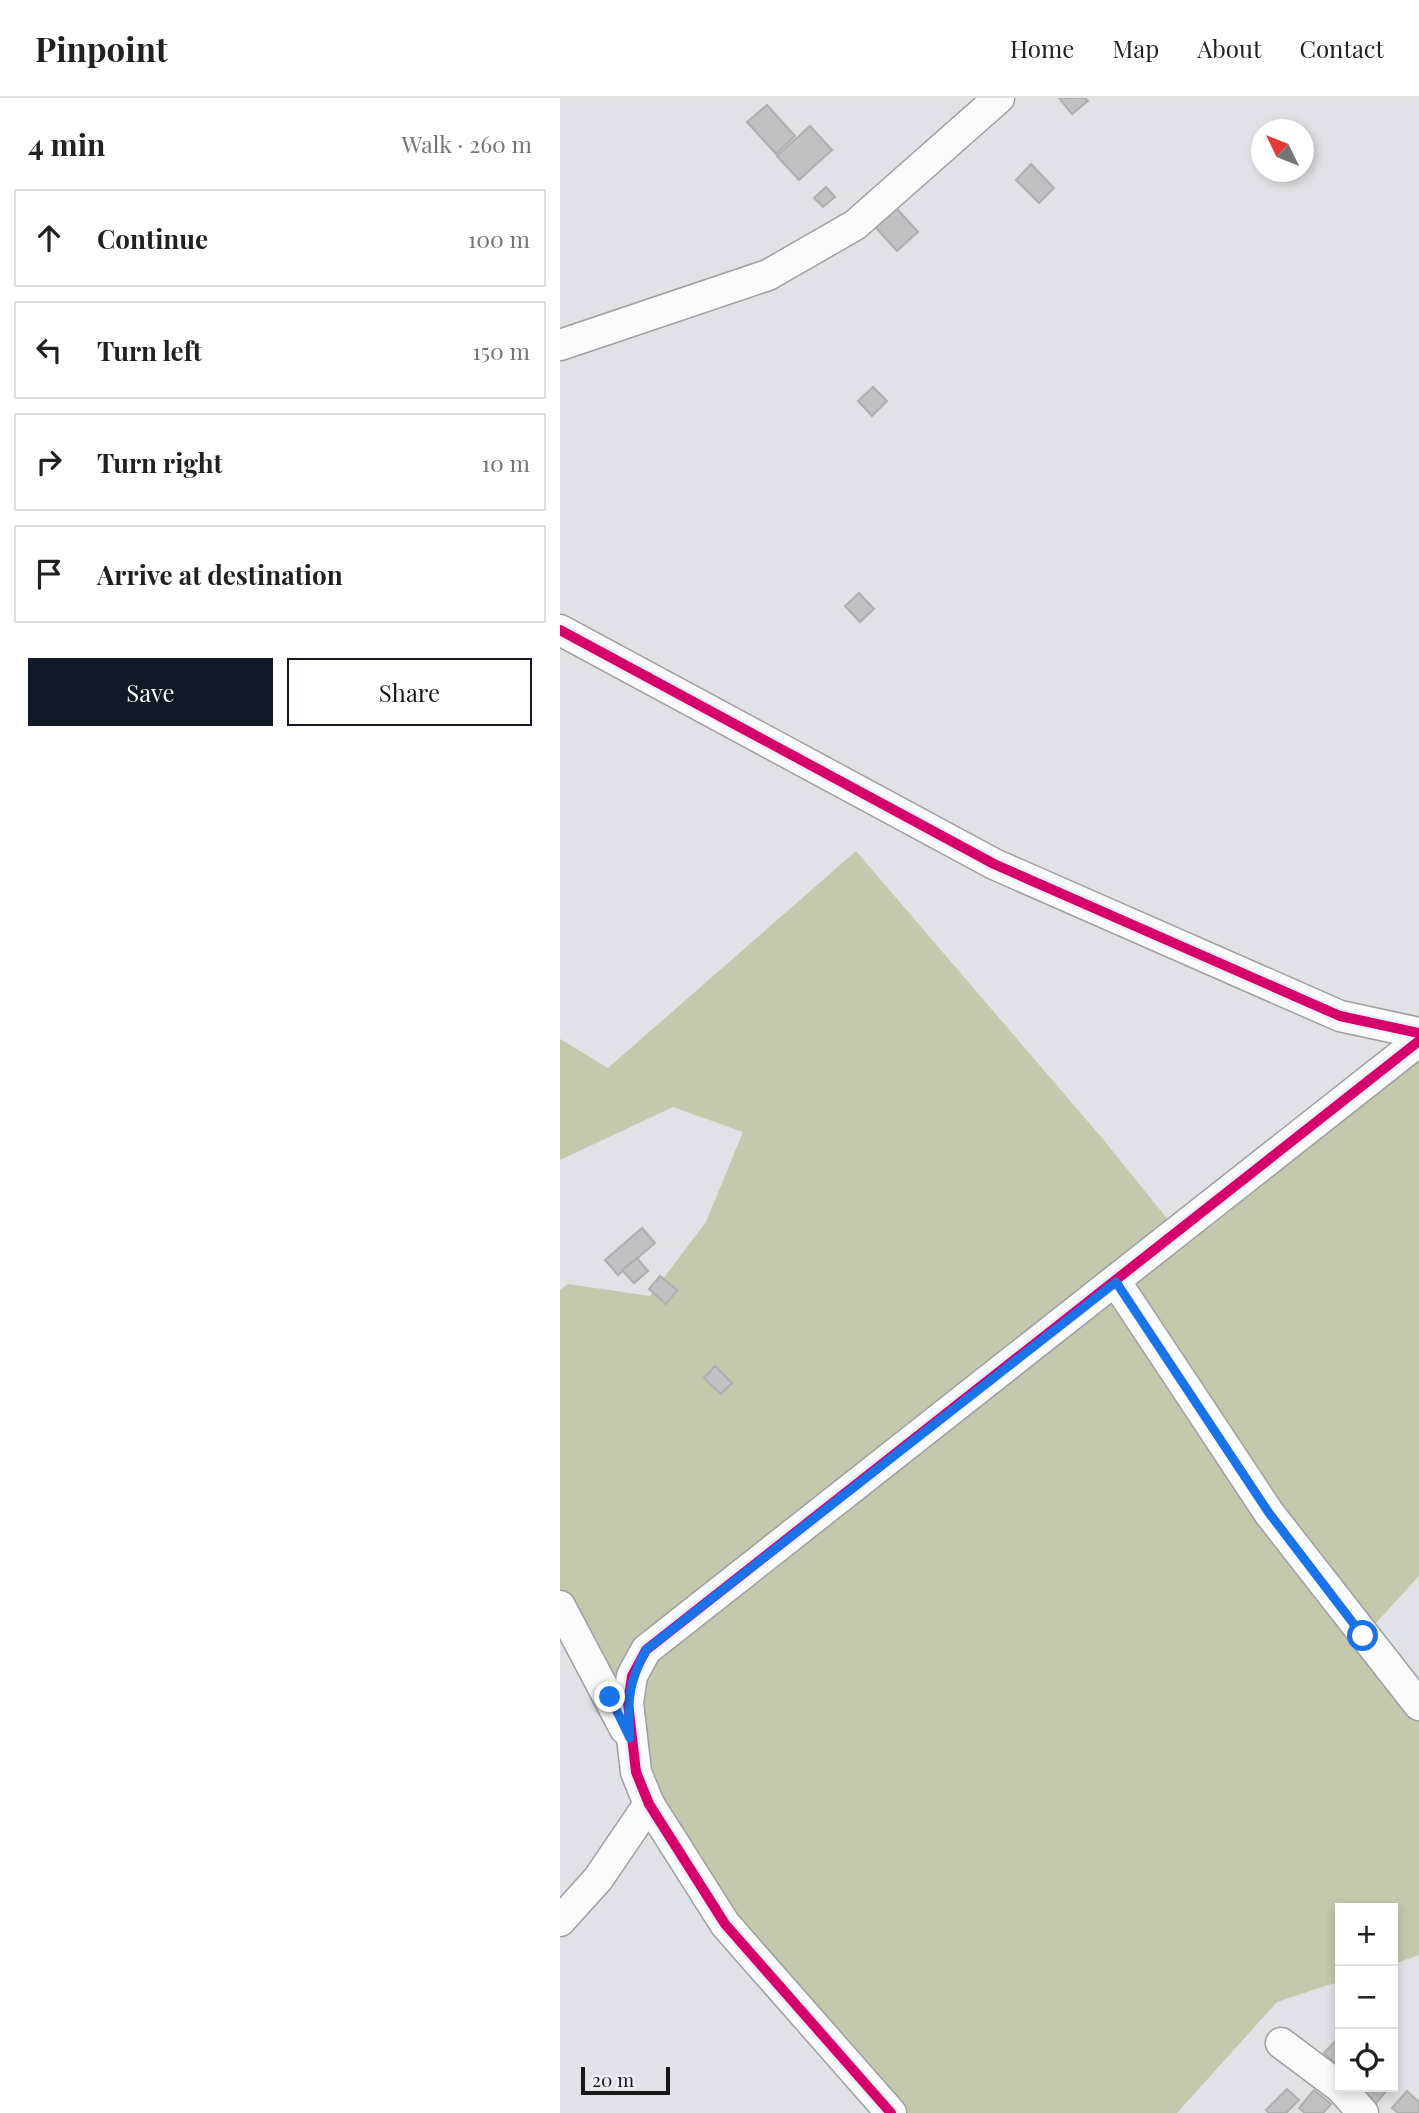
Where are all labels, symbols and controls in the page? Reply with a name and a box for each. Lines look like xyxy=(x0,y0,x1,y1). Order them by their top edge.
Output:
text: Pinpoint xyxy=(35,26,168,70)
text: Home xyxy=(1010,32,1074,64)
text: Map xyxy=(1112,32,1159,64)
text: About xyxy=(1197,32,1261,64)
text: Contact xyxy=(1299,32,1384,64)
north arrow xyxy=(1251,119,1314,182)
text: 4 min xyxy=(28,124,106,164)
text: Walk · 260 m xyxy=(402,128,532,159)
icon: ahead xyxy=(30,219,68,257)
text: Continue xyxy=(97,221,208,256)
text: 100 m xyxy=(468,223,530,254)
icon: left xyxy=(30,331,68,369)
text: Turn left xyxy=(97,333,202,368)
text: 150 m xyxy=(472,335,530,366)
icon: right xyxy=(30,443,68,481)
text: Turn right xyxy=(97,445,223,480)
text: 10 m xyxy=(482,447,530,478)
icon: arrive xyxy=(30,555,68,593)
text: Arrive at destination xyxy=(97,557,343,592)
button: Save xyxy=(28,658,273,726)
button: Share xyxy=(287,658,532,726)
route start xyxy=(1347,1620,1378,1651)
route end xyxy=(594,1681,625,1712)
map controls xyxy=(1335,1903,1398,2092)
button: + xyxy=(1335,1903,1398,1966)
button: − xyxy=(1335,1966,1398,2029)
button: locate xyxy=(1335,2029,1398,2092)
scale bar xyxy=(581,2064,670,2096)
text: 20 m xyxy=(592,2066,634,2092)

